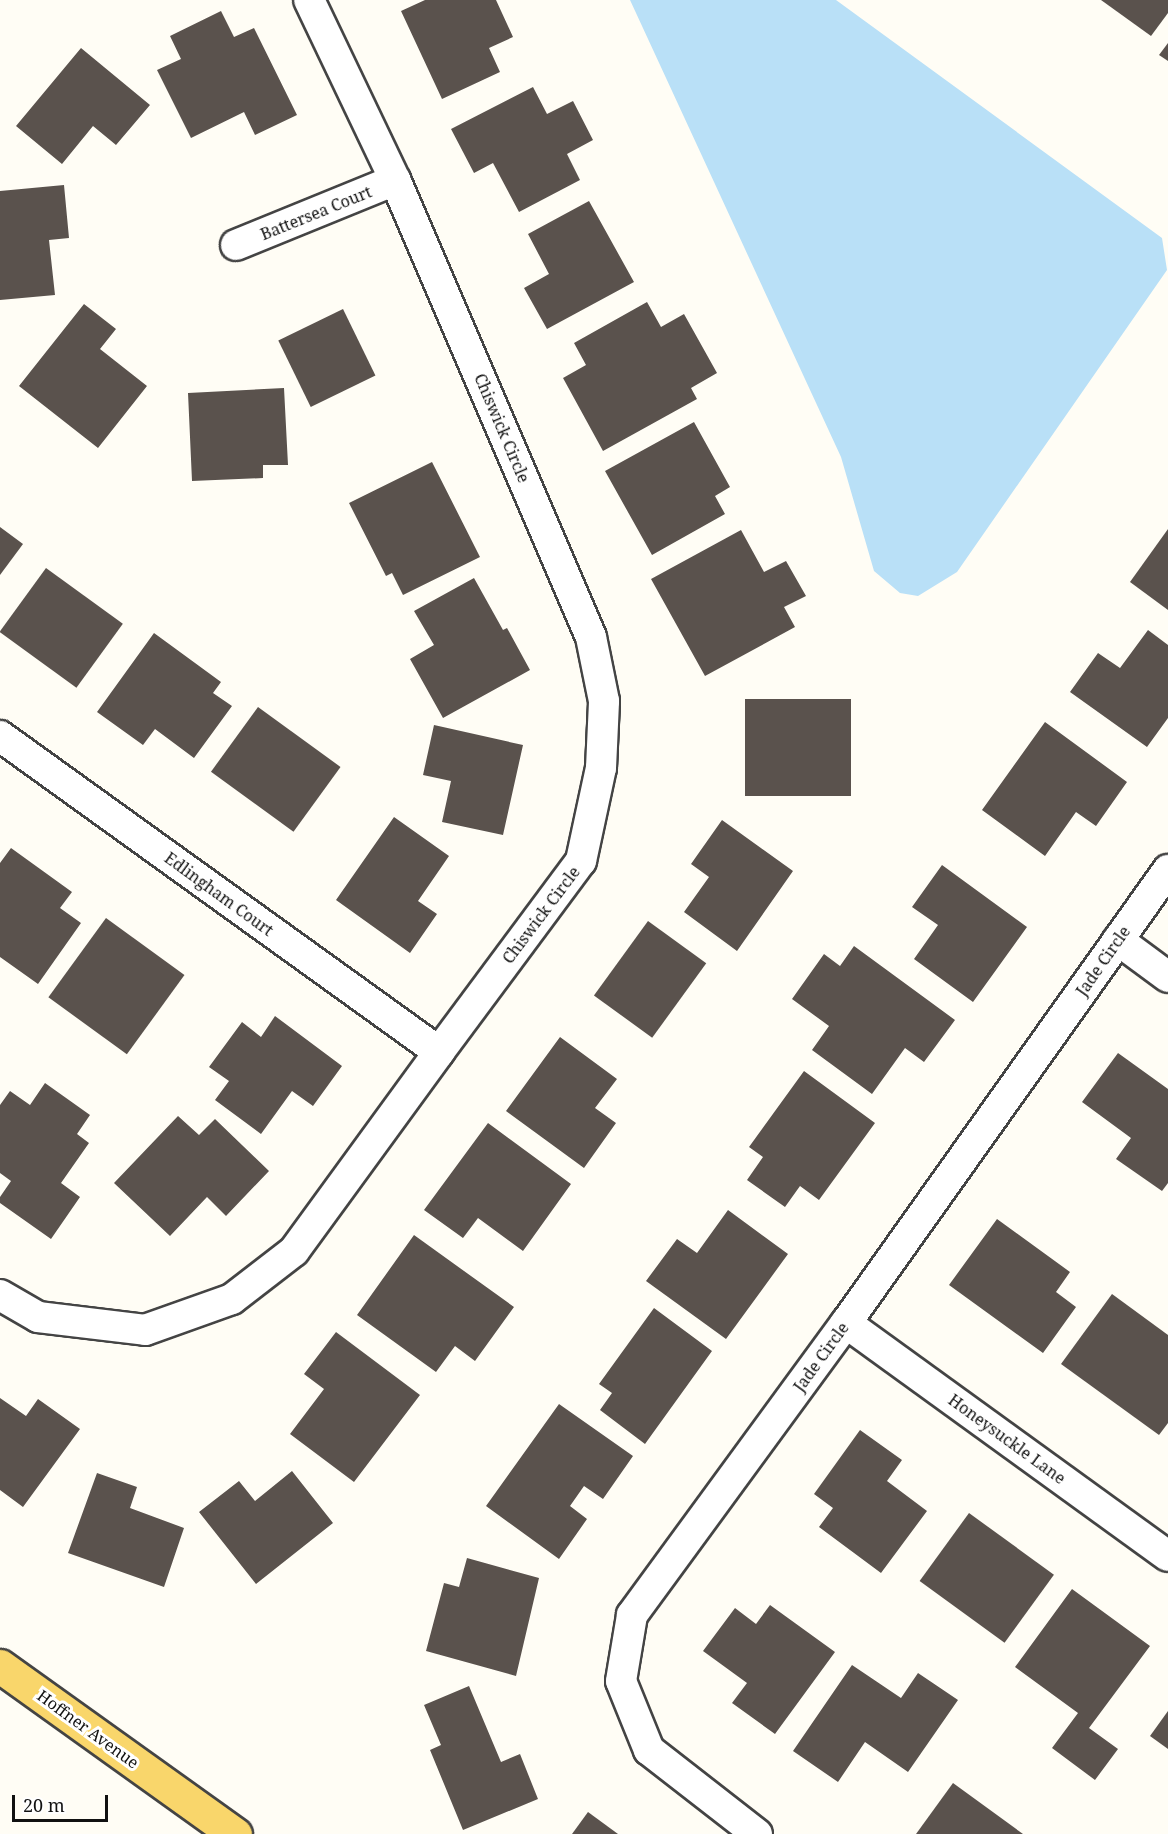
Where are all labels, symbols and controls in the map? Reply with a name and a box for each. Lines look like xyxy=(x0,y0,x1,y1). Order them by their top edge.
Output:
street label: Battersea Court xyxy=(258,182,374,244)
street label: Chiswick Circle xyxy=(470,371,534,485)
street label: Edlingham Court xyxy=(161,848,277,940)
street label: Chiswick Circle xyxy=(498,863,584,967)
street label: Jade Circle xyxy=(1072,922,1134,1000)
street label: Jade Circle xyxy=(789,1319,853,1395)
street label: Honeysuckle Lane xyxy=(945,1390,1069,1488)
street label: Hoffner Avenue xyxy=(33,1686,143,1772)
scale bar xyxy=(15,1783,111,1821)
text: 20 m xyxy=(23,1793,65,1817)

